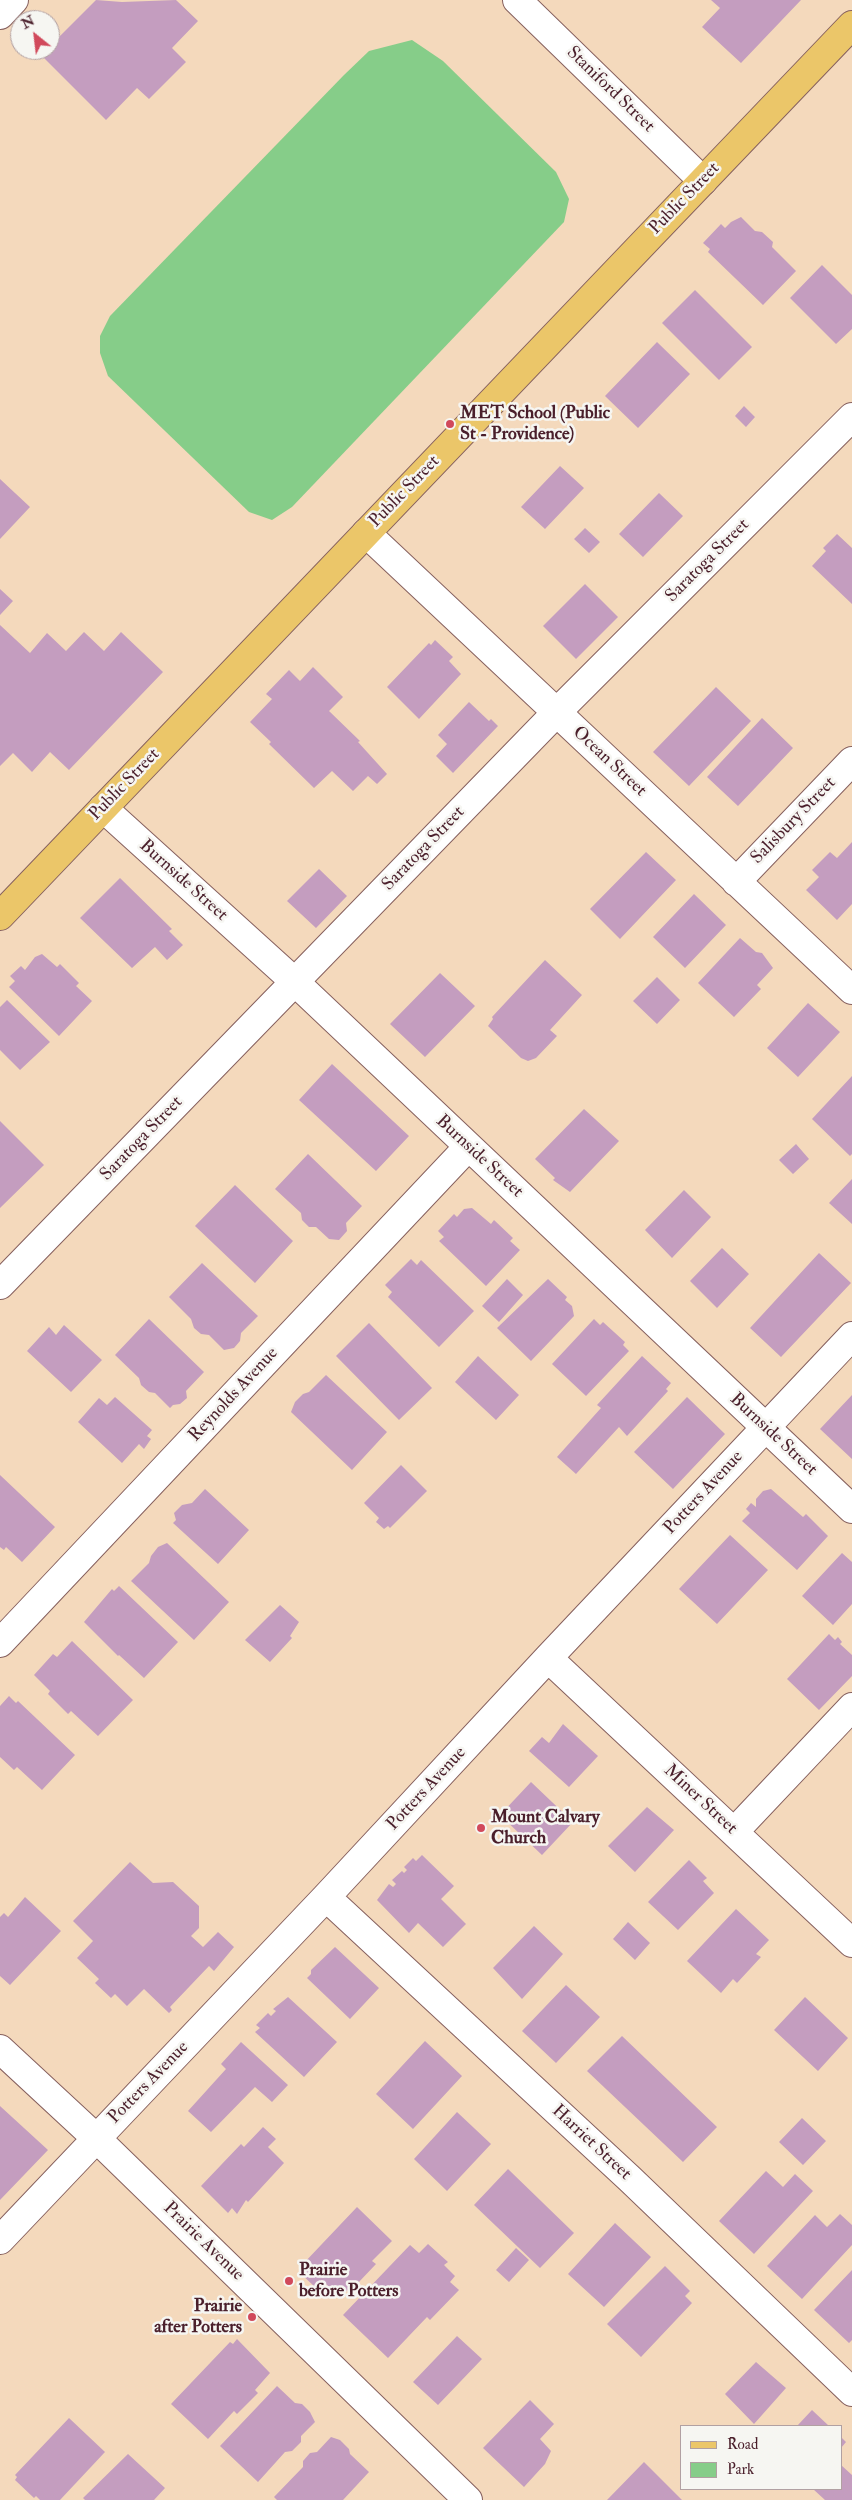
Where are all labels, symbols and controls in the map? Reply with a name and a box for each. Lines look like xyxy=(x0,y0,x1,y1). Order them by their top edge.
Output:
north arrow xyxy=(10,10,60,60)
text: N xyxy=(18,12,38,33)
street label: Staniford Street xyxy=(561,43,659,137)
street label: Public Street xyxy=(645,158,725,240)
place label: MET School (Public St - Providence) xyxy=(460,403,610,446)
marker: MET School (Public St - Providence) xyxy=(444,418,456,430)
street label: Public Street xyxy=(365,451,445,533)
street label: Saratoga Street xyxy=(662,515,754,607)
street label: Ocean Street xyxy=(568,722,650,802)
street label: Public Street xyxy=(85,744,165,826)
street label: Salisbury Street xyxy=(747,773,841,869)
street label: Saratoga Street xyxy=(378,802,470,896)
street label: Burnside Street xyxy=(134,836,232,926)
street label: Saratoga Street xyxy=(96,1092,188,1186)
street label: Burnside Street xyxy=(431,1111,527,1203)
street label: Reynolds Avenue xyxy=(185,1343,283,1447)
street label: Burnside Street xyxy=(725,1389,821,1481)
street label: Potters Avenue xyxy=(660,1447,748,1539)
street label: Potters Avenue xyxy=(383,1743,471,1835)
street label: Miner Street xyxy=(659,1760,741,1840)
place label: Mount Calvary Church xyxy=(491,1807,600,1850)
marker: Mount Calvary Church xyxy=(475,1822,487,1834)
street label: Potters Avenue xyxy=(104,2037,194,2129)
street label: Harriet Street xyxy=(547,2101,635,2185)
street label: Prairie Avenue xyxy=(158,2198,248,2286)
place label: Prairie before Potters xyxy=(299,2260,398,2302)
marker: Prairie before Potters xyxy=(283,2275,295,2287)
place label: Prairie after Potters xyxy=(154,2296,242,2338)
marker: Prairie after Potters xyxy=(246,2311,258,2323)
legend xyxy=(680,2425,842,2490)
text: Road xyxy=(727,2435,758,2454)
text: Park xyxy=(727,2460,754,2479)

